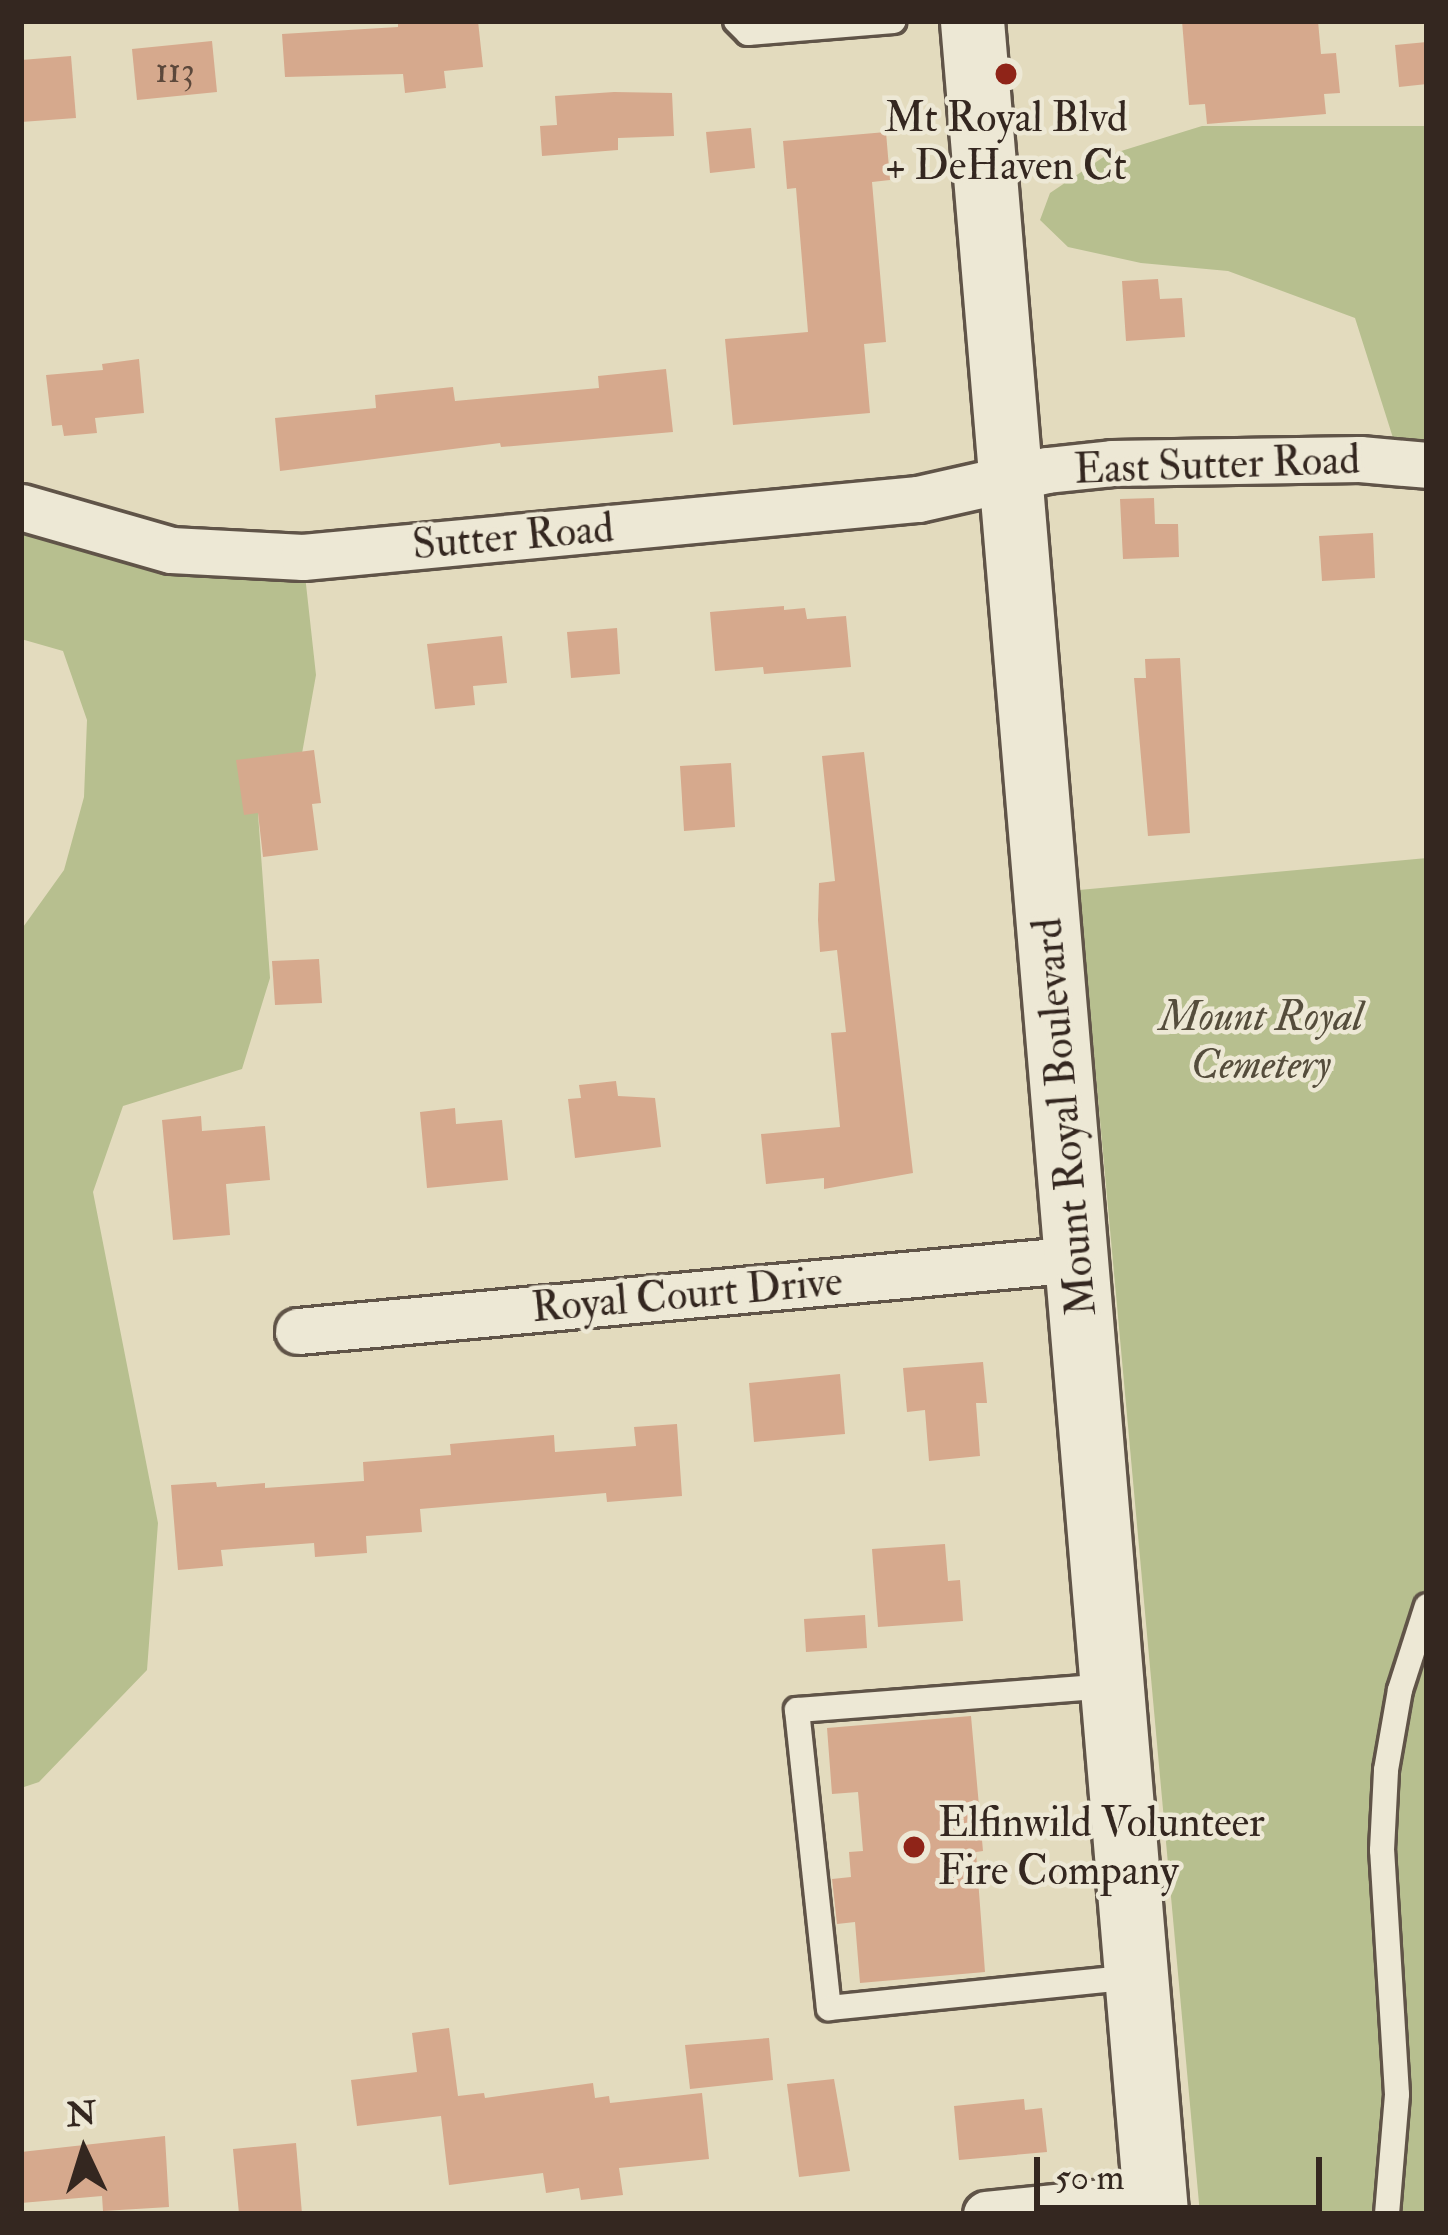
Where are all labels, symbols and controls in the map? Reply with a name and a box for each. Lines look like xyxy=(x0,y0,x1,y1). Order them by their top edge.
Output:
house number: 113 xyxy=(155,49,195,93)
marker: Mt Royal Blvd + DeHaven Ct xyxy=(993,61,1019,87)
place label: Mt Royal Blvd + DeHaven Ct xyxy=(884,93,1128,192)
street label: East Sutter Road xyxy=(1073,435,1361,495)
street label: Sutter Road xyxy=(410,503,616,571)
street label: Mount Royal Boulevard xyxy=(1022,916,1108,1318)
park label: Mount Royal Cemetery xyxy=(1159,992,1363,1090)
street label: Royal Court Drive xyxy=(529,1256,845,1334)
place label: Elfinwild Volunteer Fire Company xyxy=(938,1798,1265,1896)
marker: Elfinwild Volunteer Fire Company xyxy=(901,1834,927,1860)
north arrow xyxy=(24,2091,144,2211)
text: N xyxy=(65,2093,98,2136)
scale bar xyxy=(1040,2133,1328,2207)
text: 50 m xyxy=(1055,2155,1124,2200)

